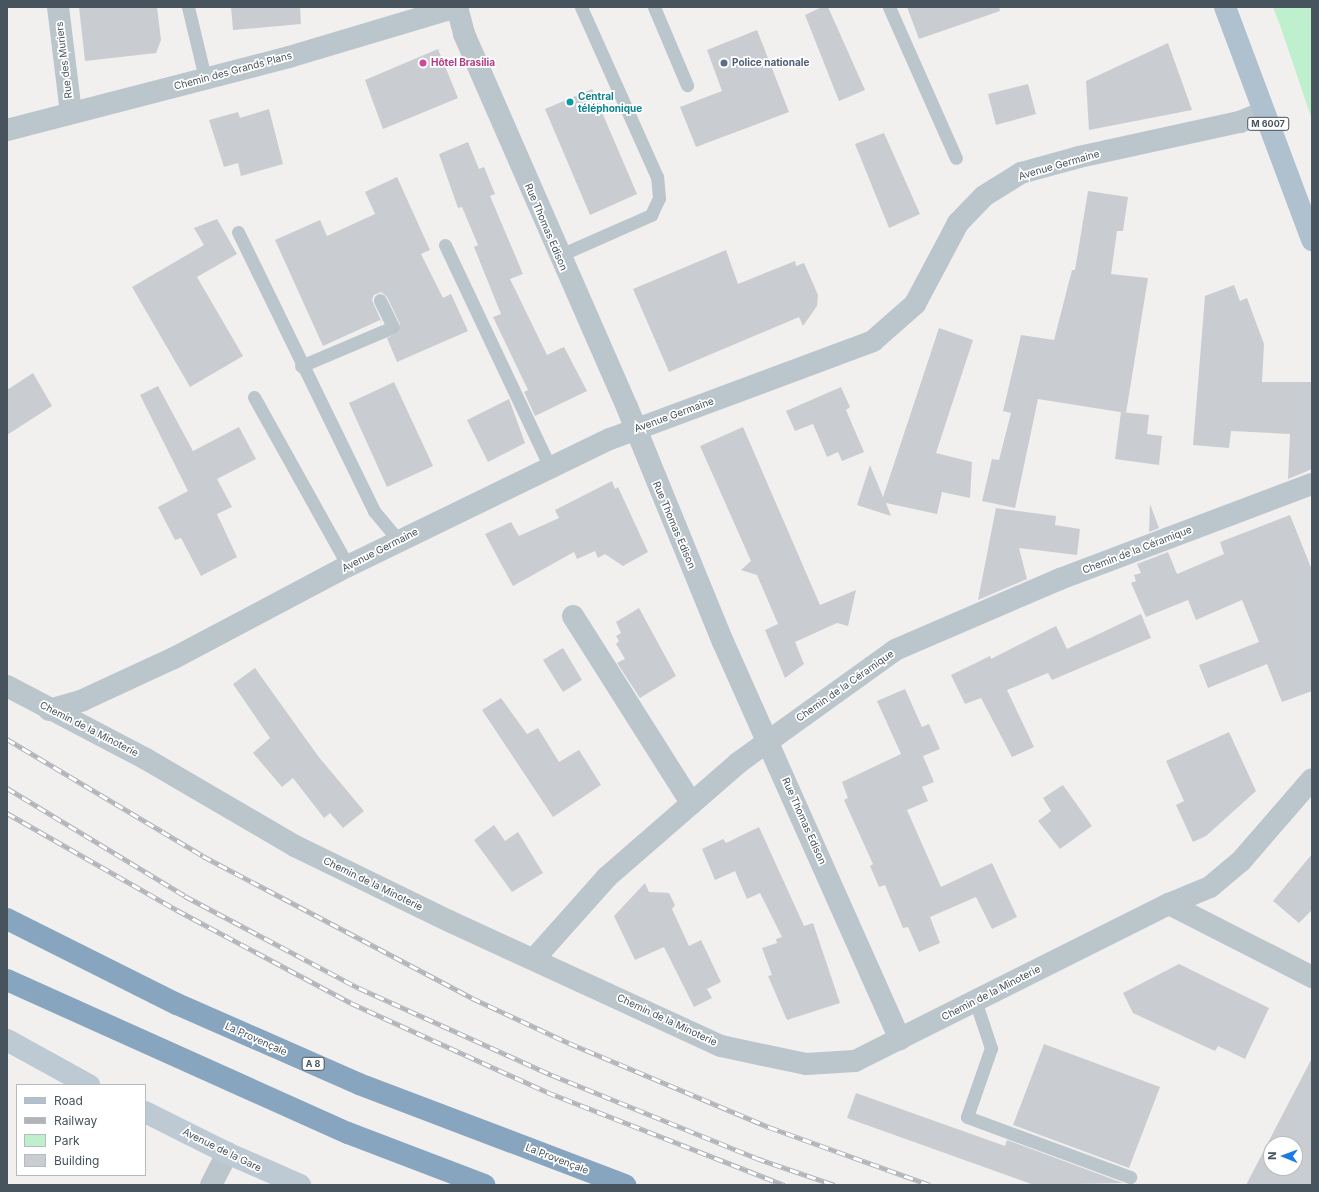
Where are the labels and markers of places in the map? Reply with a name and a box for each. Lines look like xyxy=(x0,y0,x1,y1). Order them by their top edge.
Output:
place label: Hôtel Brasilia xyxy=(431,57,495,69)
place label: Police nationale xyxy=(732,57,809,69)
marker: Hôtel Brasilia xyxy=(418,58,428,68)
marker: Police nationale xyxy=(719,58,729,68)
place label: Central téléphonique xyxy=(578,90,642,114)
marker: Central téléphonique xyxy=(565,97,575,107)

